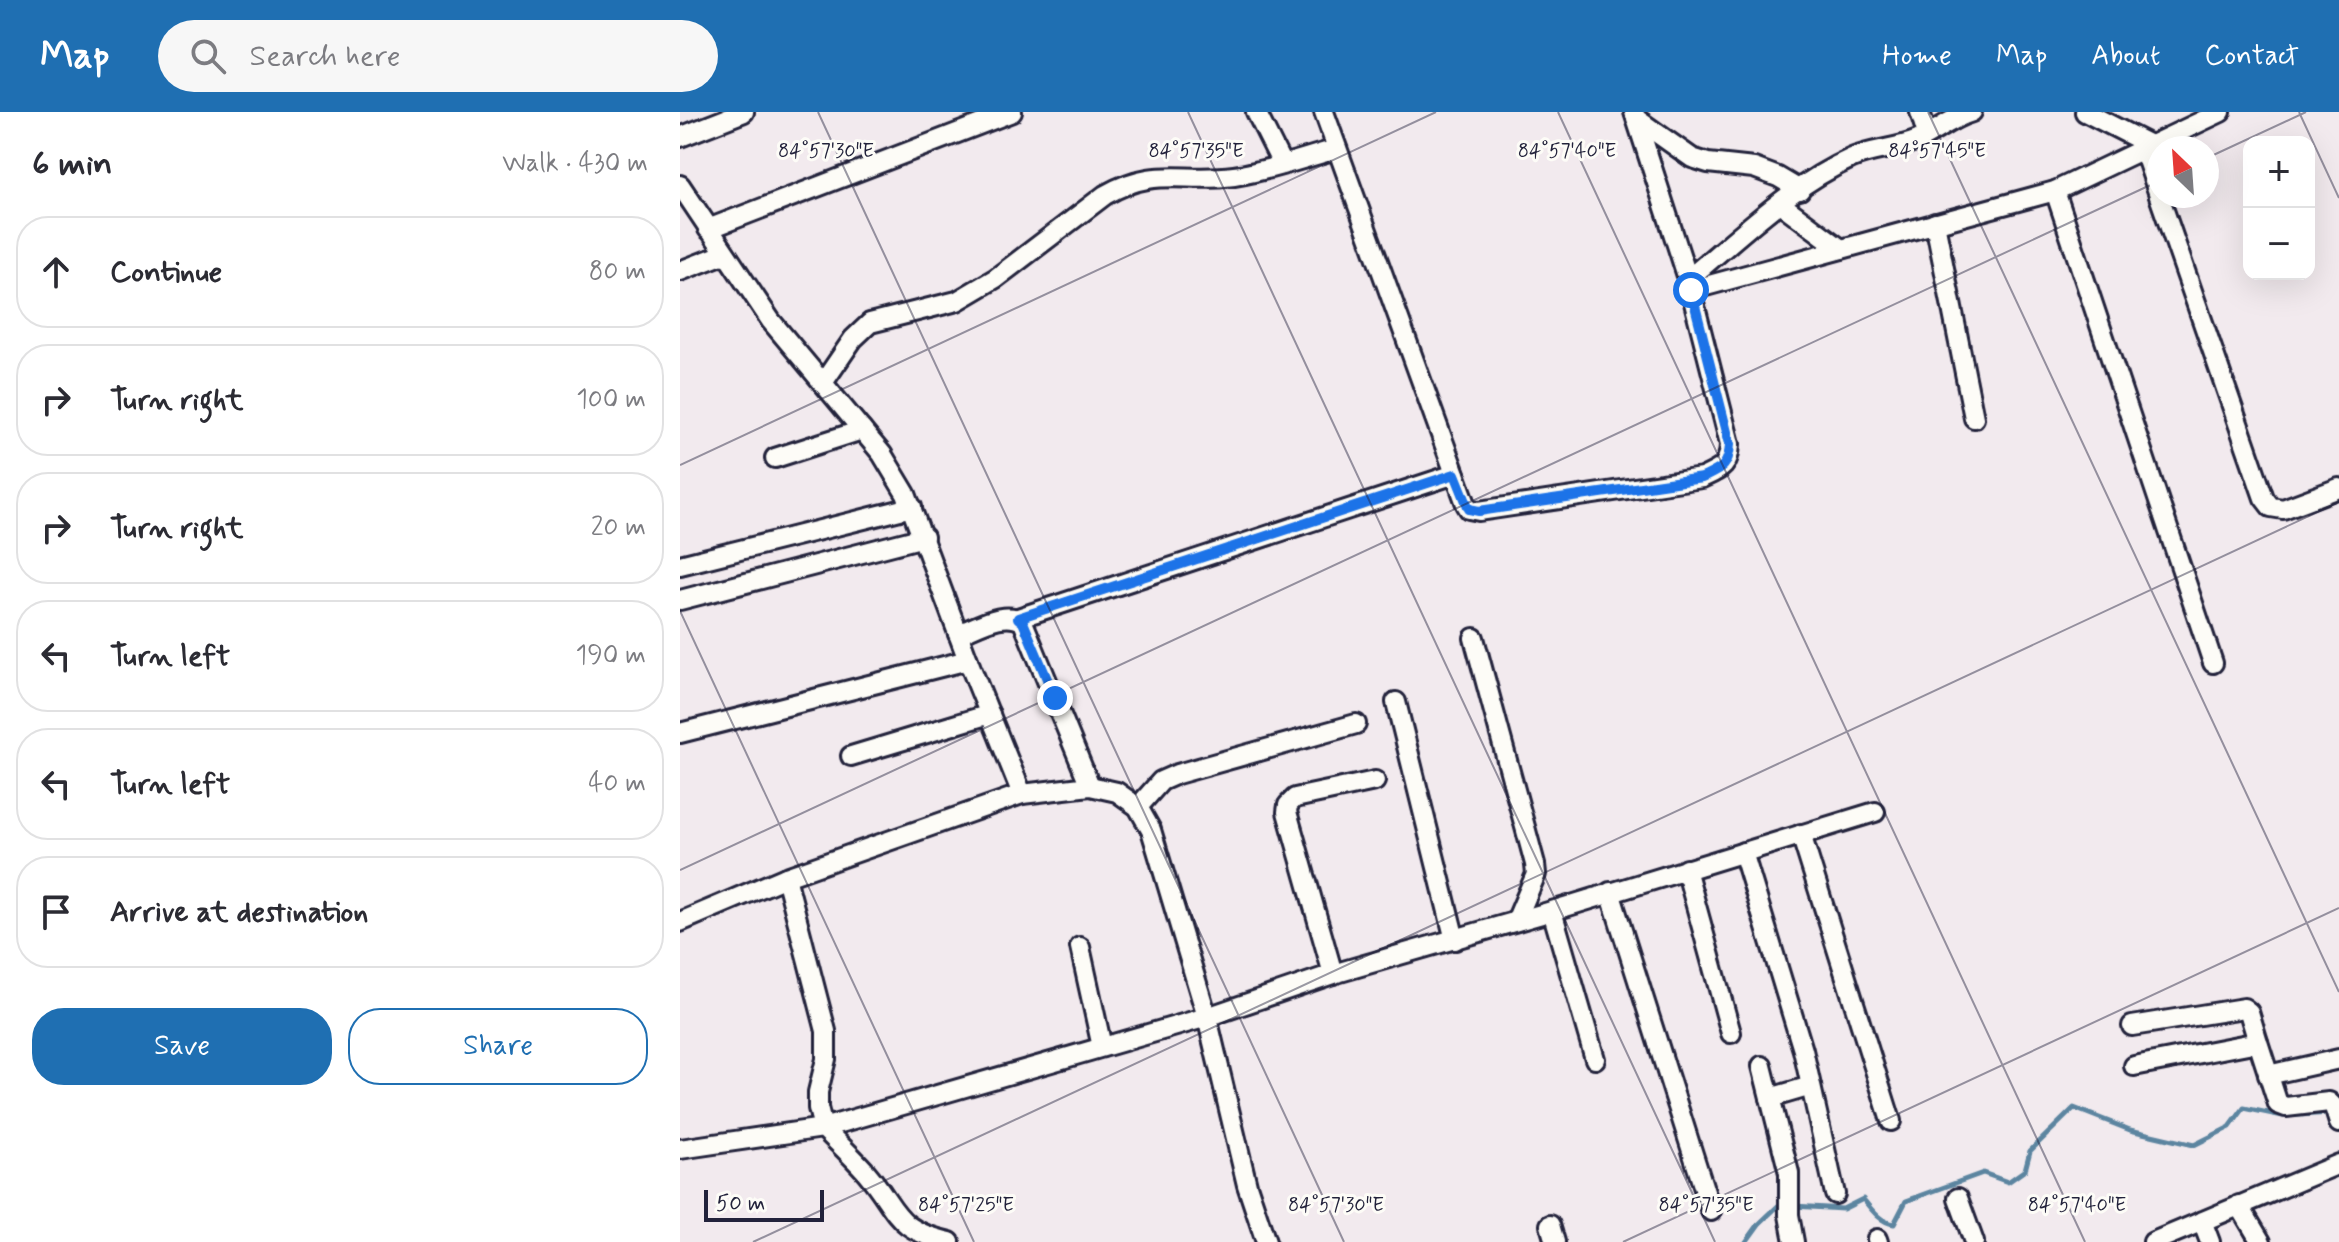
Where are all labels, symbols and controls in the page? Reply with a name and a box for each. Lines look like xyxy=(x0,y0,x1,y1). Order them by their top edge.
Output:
search box xyxy=(158,20,718,92)
text: Map xyxy=(40,32,110,81)
icon: search xyxy=(186,34,230,78)
text: Search here xyxy=(250,37,401,76)
text: Home xyxy=(1882,38,1952,75)
text: Map xyxy=(1996,38,2047,75)
text: About xyxy=(2091,38,2160,75)
text: Contact xyxy=(2204,38,2299,75)
north arrow xyxy=(2147,136,2219,208)
map controls xyxy=(2243,136,2315,280)
button: + xyxy=(2243,136,2315,208)
text: 84°57'30"E xyxy=(778,138,874,165)
text: 84°57'35"E xyxy=(1148,138,1244,165)
text: 84°57'40"E xyxy=(1518,138,1616,165)
text: 84°57'45"E xyxy=(1888,138,1986,165)
text: 6 min xyxy=(32,142,112,187)
text: Walk · 430 m xyxy=(502,147,648,181)
button: − xyxy=(2243,208,2315,280)
icon: ahead xyxy=(34,250,78,294)
text: Continue xyxy=(110,253,222,292)
text: 80 m xyxy=(589,255,646,289)
route start xyxy=(1673,272,1709,308)
icon: right xyxy=(34,378,78,422)
text: Turn right xyxy=(110,381,243,420)
text: 100 m xyxy=(576,383,646,417)
icon: right xyxy=(34,506,78,550)
text: Turn right xyxy=(110,509,243,548)
text: 20 m xyxy=(591,511,646,545)
icon: left xyxy=(34,634,78,678)
text: Turn left xyxy=(110,637,230,676)
text: 190 m xyxy=(576,639,646,673)
route end xyxy=(1037,680,1073,716)
icon: left xyxy=(34,762,78,806)
text: Turn left xyxy=(110,765,230,804)
text: 40 m xyxy=(588,767,646,801)
icon: arrive xyxy=(34,890,78,934)
text: Arrive at destination xyxy=(110,893,368,932)
button: Save xyxy=(32,1008,332,1085)
button: Share xyxy=(348,1008,648,1085)
scale bar xyxy=(704,1186,824,1222)
text: 50 m xyxy=(716,1190,765,1218)
text: 84°57'25"E xyxy=(918,1192,1014,1219)
text: 84°57'30"E xyxy=(1288,1192,1384,1219)
text: 84°57'35"E xyxy=(1658,1192,1754,1219)
text: 84°57'40"E xyxy=(2028,1192,2126,1219)

